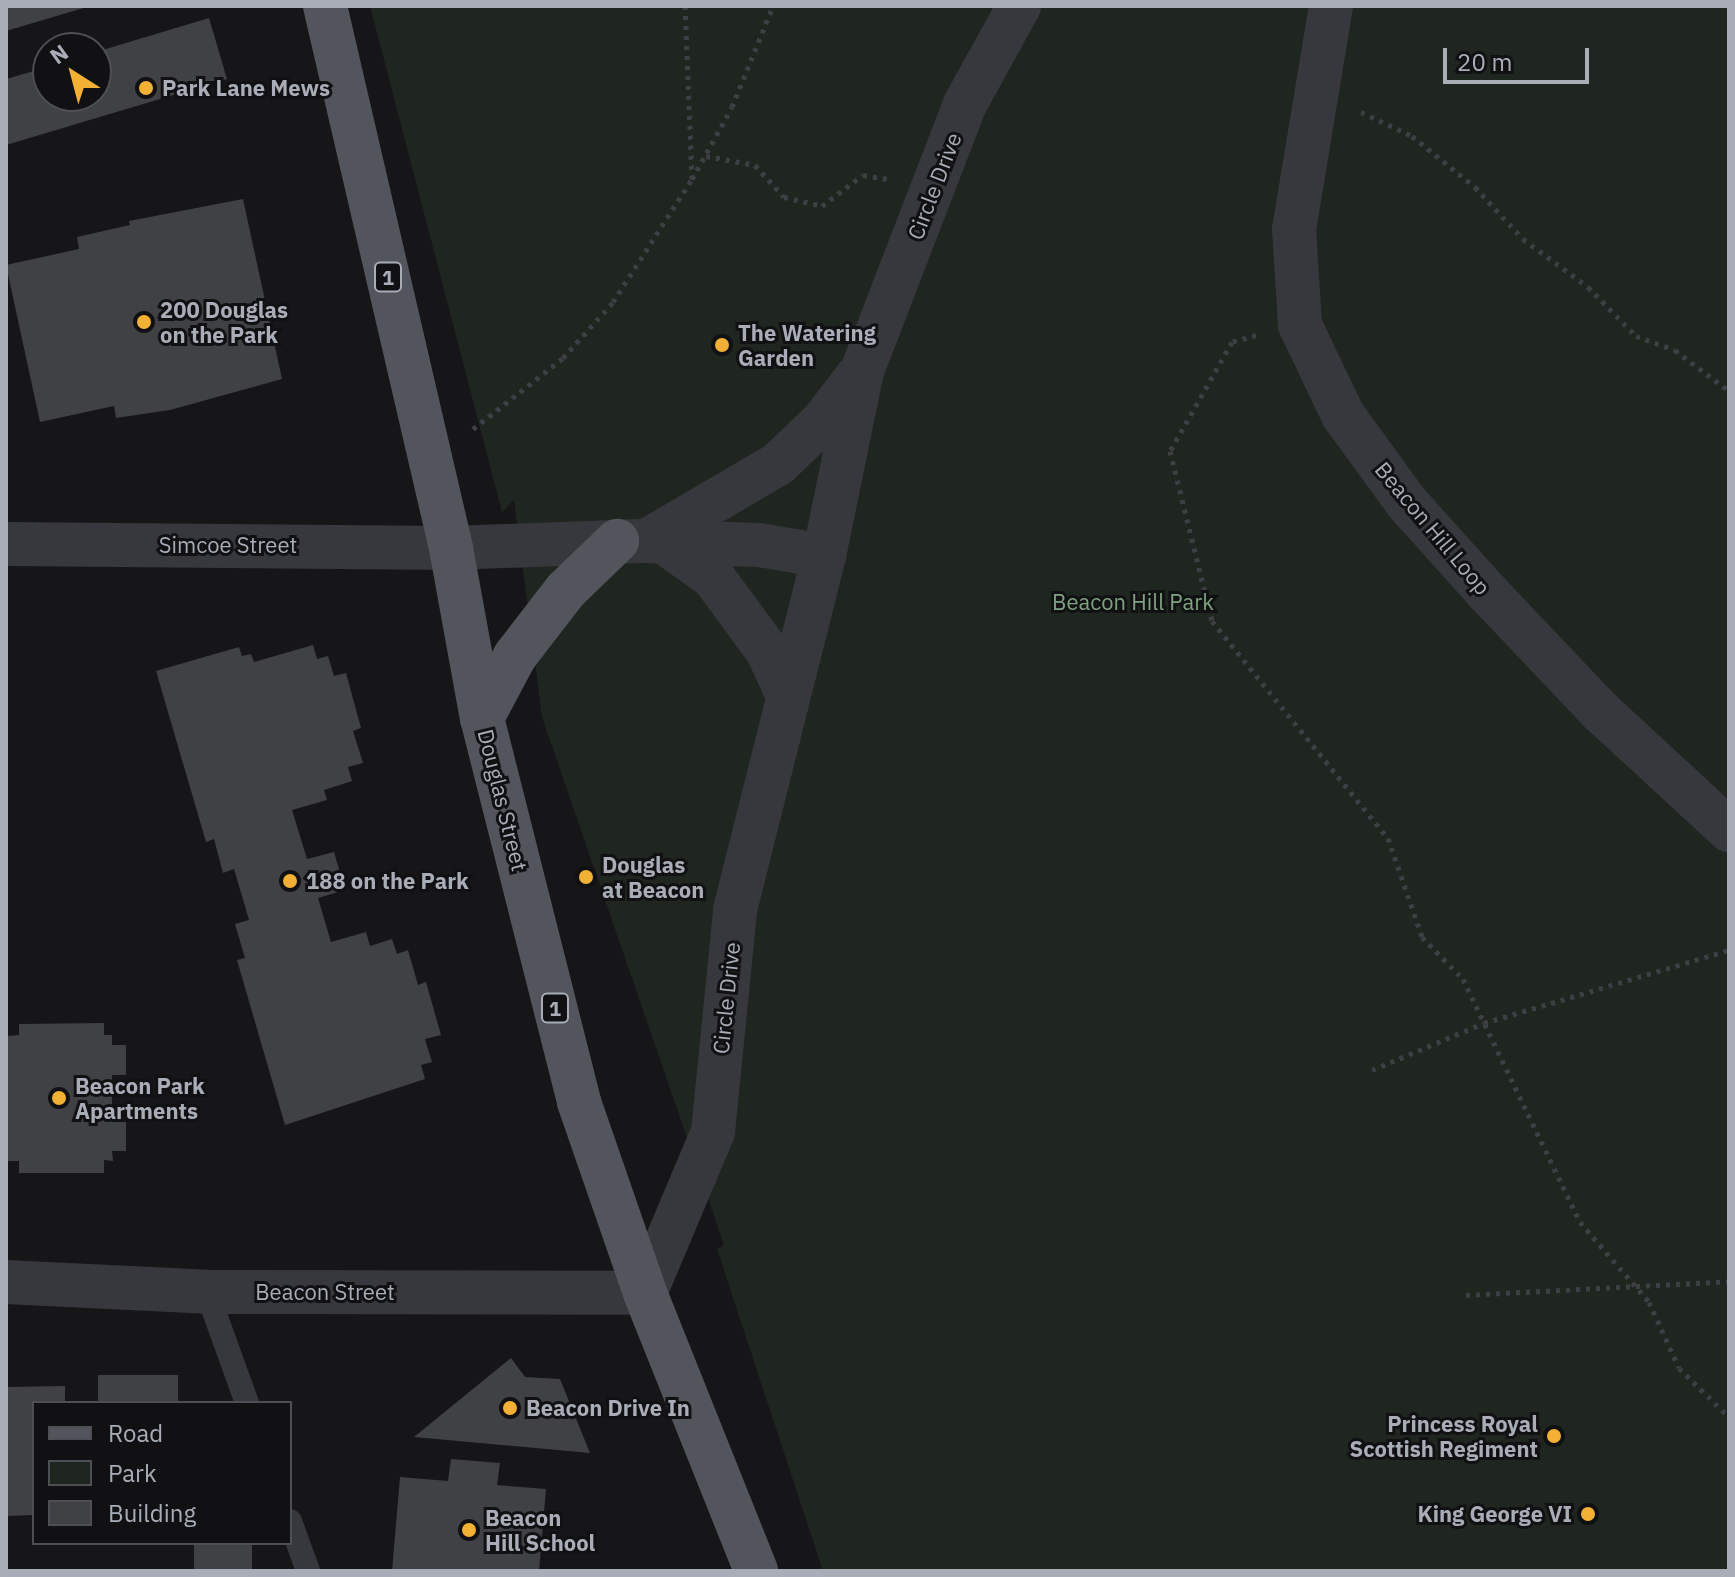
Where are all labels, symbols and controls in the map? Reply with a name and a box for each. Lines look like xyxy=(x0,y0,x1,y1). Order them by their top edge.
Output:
north arrow xyxy=(32,32,112,112)
scale bar xyxy=(1447,32,1593,82)
text: N xyxy=(44,37,74,70)
text: 20 m xyxy=(1457,46,1512,78)
place label: Park Lane Mews xyxy=(162,75,330,101)
marker: Park Lane Mews xyxy=(137,79,155,97)
street label: Circle Drive xyxy=(902,129,966,243)
road number: 1 xyxy=(374,261,402,293)
place label: 200 Douglas on the Park xyxy=(160,296,288,348)
marker: 200 Douglas on the Park xyxy=(135,313,153,331)
place label: The Watering Garden xyxy=(738,319,876,370)
marker: The Watering Garden xyxy=(713,336,731,354)
street label: Beacon Hill Loop xyxy=(1370,456,1496,600)
street label: Simcoe Street xyxy=(159,532,297,558)
park label: Beacon Hill Park xyxy=(1052,589,1214,615)
street label: Douglas Street xyxy=(473,726,533,874)
place label: Douglas at Beacon xyxy=(602,851,704,902)
place label: 188 on the Park xyxy=(306,868,469,894)
marker: Douglas at Beacon xyxy=(577,868,595,886)
marker: 188 on the Park xyxy=(281,872,299,890)
street label: Circle Drive xyxy=(707,941,745,1055)
road number: 1 xyxy=(541,992,569,1024)
place label: Beacon Park Apartments xyxy=(75,1072,205,1124)
marker: Beacon Park Apartments xyxy=(50,1089,68,1107)
street label: Beacon Street xyxy=(255,1279,395,1305)
place label: Beacon Drive In xyxy=(526,1395,690,1421)
marker: Beacon Drive In xyxy=(501,1399,519,1417)
legend xyxy=(32,1401,292,1545)
place label: Princess Royal Scottish Regiment xyxy=(1349,1410,1538,1462)
text: Road xyxy=(108,1417,163,1449)
marker: Princess Royal Scottish Regiment xyxy=(1545,1427,1563,1445)
text: Park xyxy=(108,1457,157,1489)
text: Building xyxy=(108,1497,196,1529)
place label: King George VI xyxy=(1417,1501,1572,1527)
place label: Beacon Hill School xyxy=(485,1504,595,1556)
marker: King George VI xyxy=(1579,1505,1597,1523)
marker: Beacon Hill School xyxy=(460,1521,478,1539)

